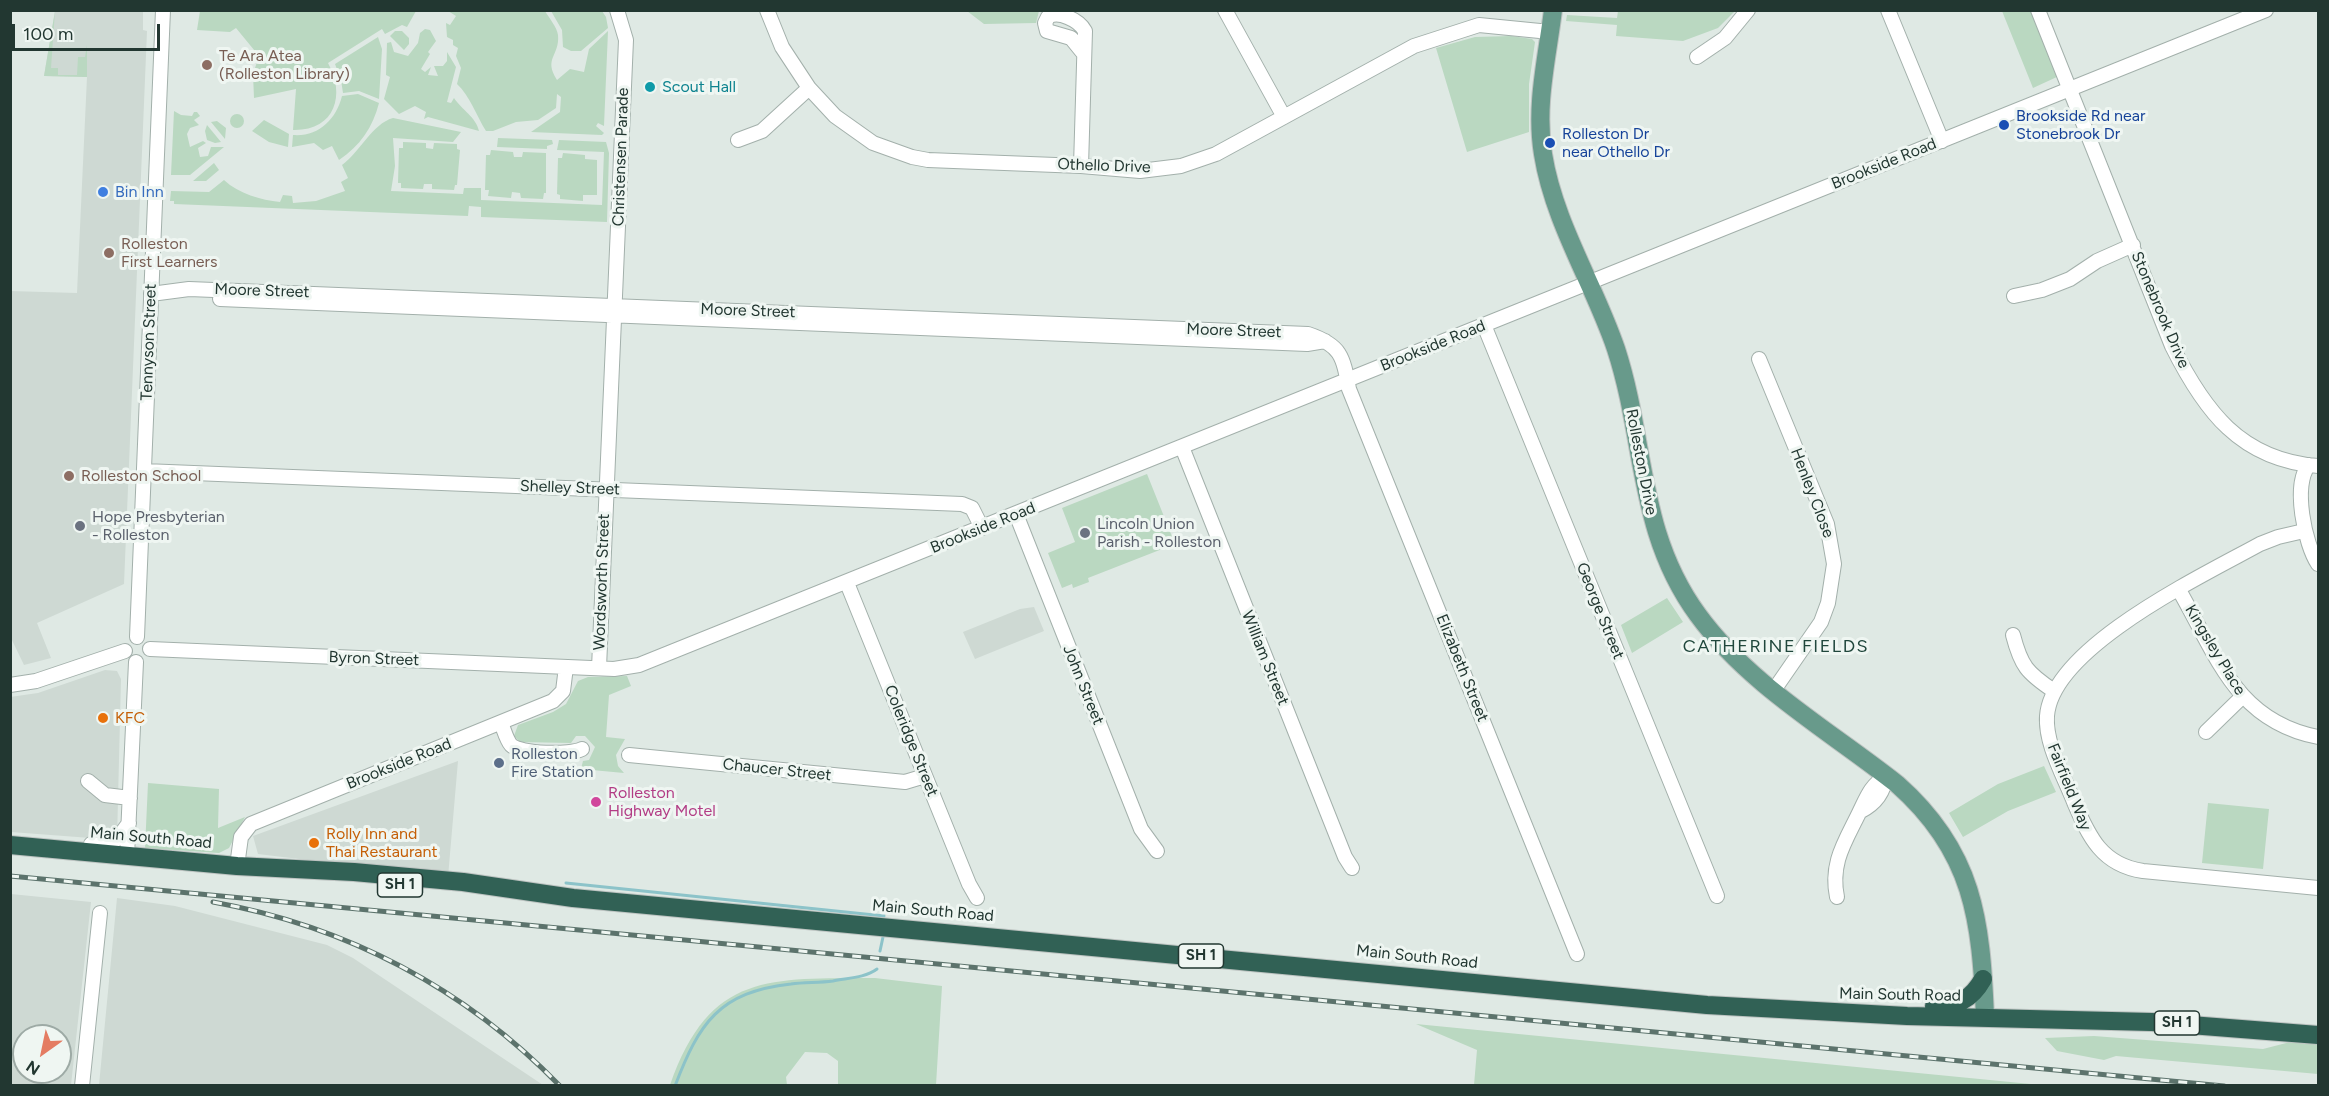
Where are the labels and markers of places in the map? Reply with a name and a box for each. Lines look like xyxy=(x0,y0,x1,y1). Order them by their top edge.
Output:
place label: Te Ara Atea (Rolleston Library) xyxy=(219,46,350,84)
marker: Te Ara Atea (Rolleston Library) xyxy=(200,58,214,72)
place label: Scout Hall xyxy=(662,77,736,97)
marker: Scout Hall xyxy=(643,80,657,94)
place label: Brookside Rd near Stonebrook Dr xyxy=(2016,106,2145,144)
marker: Brookside Rd near Stonebrook Dr xyxy=(1997,118,2011,132)
place label: Rolleston Dr near Othello Dr xyxy=(1562,124,1670,162)
marker: Rolleston Dr near Othello Dr xyxy=(1543,136,1557,150)
place label: Bin Inn xyxy=(115,182,164,202)
marker: Bin Inn xyxy=(96,185,110,199)
place label: Rolleston First Learners xyxy=(121,234,217,272)
marker: Rolleston First Learners xyxy=(102,246,116,260)
place label: Rolleston School xyxy=(81,466,201,486)
marker: Rolleston School xyxy=(62,469,76,483)
place label: Hope Presbyterian - Rolleston xyxy=(92,507,225,545)
place label: Lincoln Union Parish - Rolleston xyxy=(1097,514,1221,552)
marker: Hope Presbyterian - Rolleston xyxy=(73,519,87,533)
marker: Lincoln Union Parish - Rolleston xyxy=(1078,526,1092,540)
place label: KFC xyxy=(115,708,145,728)
marker: KFC xyxy=(96,711,110,725)
place label: Rolleston Fire Station xyxy=(511,744,593,782)
marker: Rolleston Fire Station xyxy=(492,756,506,770)
place label: Rolleston Highway Motel xyxy=(608,783,716,821)
marker: Rolleston Highway Motel xyxy=(589,795,603,809)
place label: Rolly Inn and Thai Restaurant xyxy=(326,824,437,862)
marker: Rolly Inn and Thai Restaurant xyxy=(307,836,321,850)

